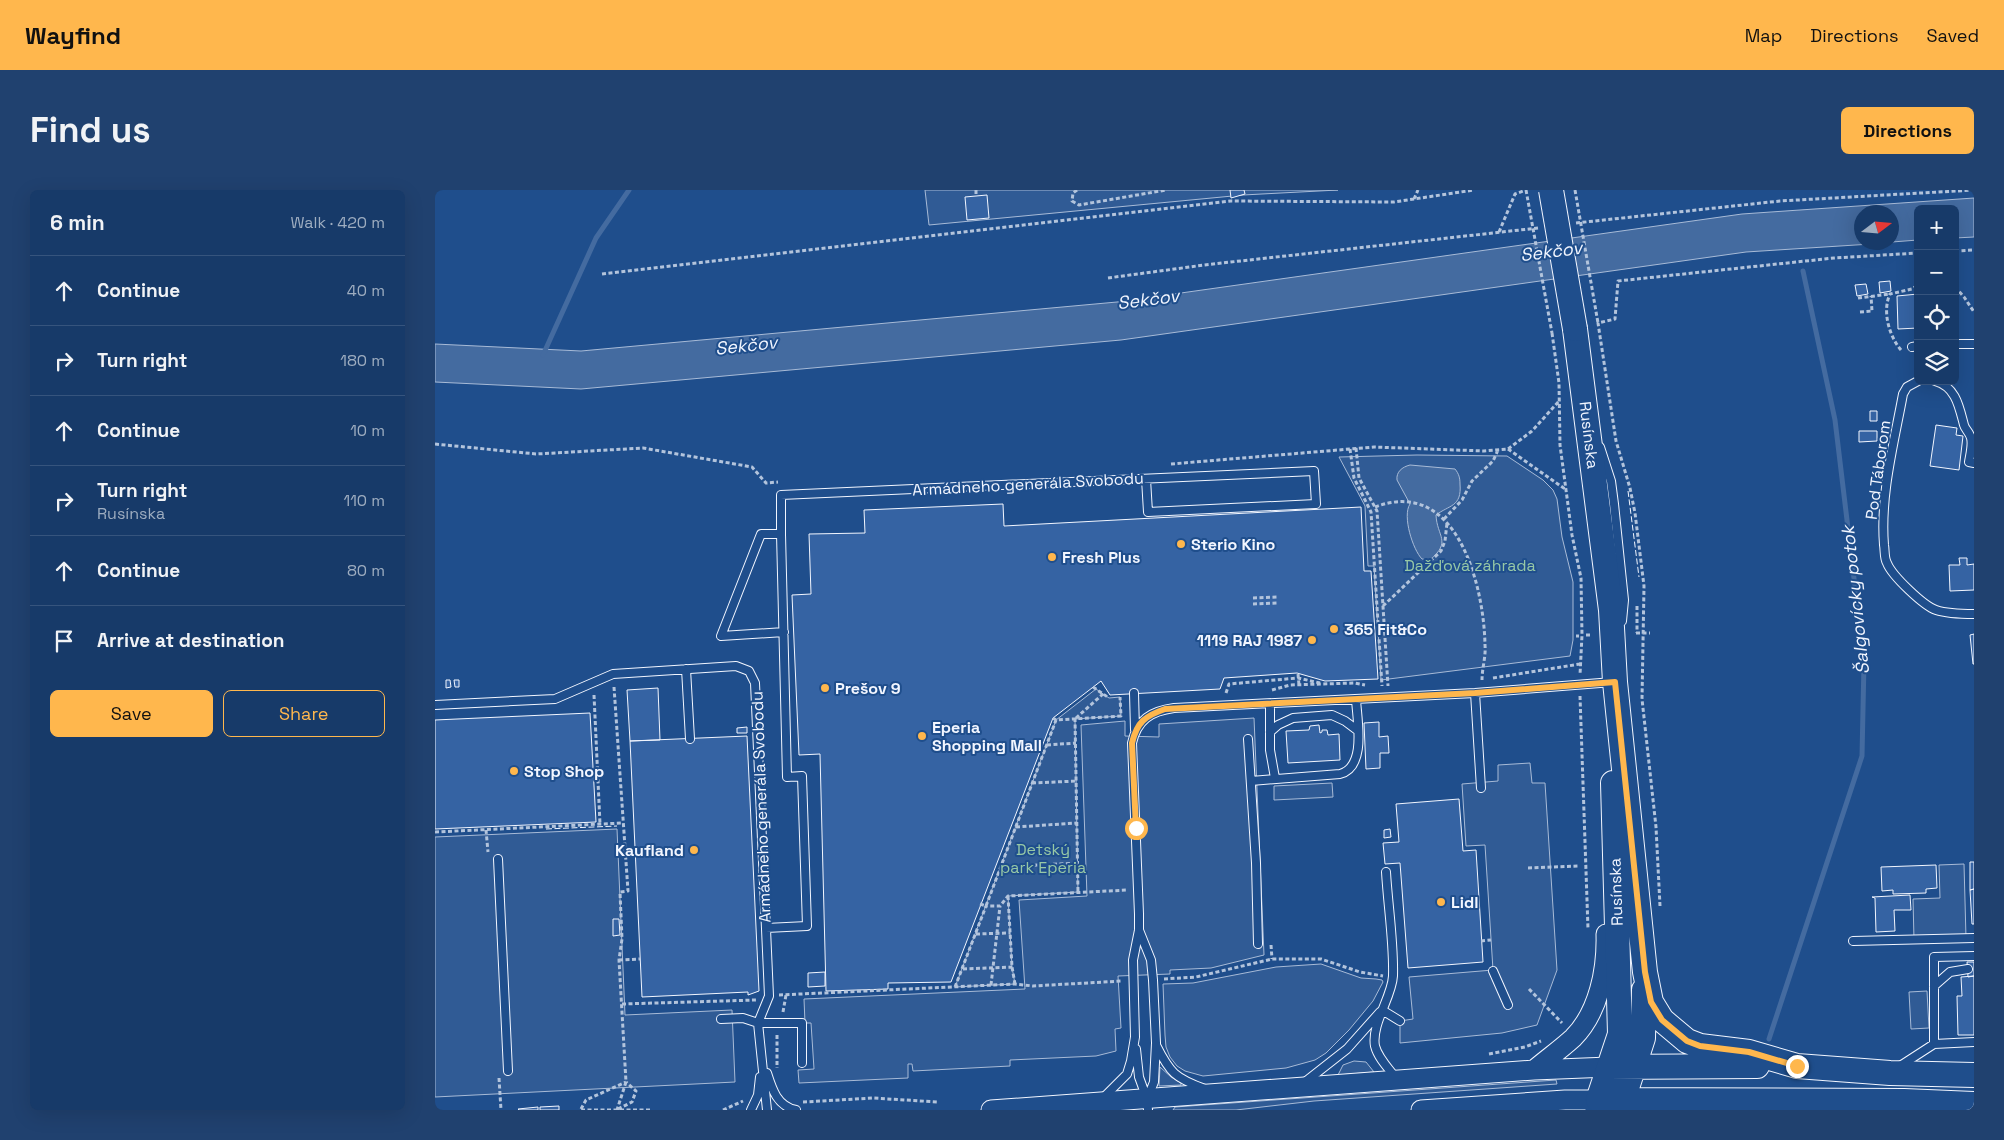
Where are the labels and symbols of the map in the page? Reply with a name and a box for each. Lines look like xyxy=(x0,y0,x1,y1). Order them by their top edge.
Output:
north arrow xyxy=(1854,205,1899,250)
water label: Sekčov xyxy=(1519,236,1586,266)
water label: Sekčov xyxy=(1116,284,1183,314)
water label: Sekčov xyxy=(714,330,780,360)
street label: Rusínska xyxy=(1574,400,1604,470)
street label: Pod Táborom xyxy=(1861,419,1895,521)
street label: Armádneho generála Svobodu xyxy=(912,467,1144,501)
water label: Šalgovícky potok xyxy=(1836,522,1874,676)
place label: Sterio Kino xyxy=(1191,534,1276,555)
marker: Sterio Kino xyxy=(1175,538,1187,550)
place label: Fresh Plus xyxy=(1062,547,1140,568)
marker: Fresh Plus xyxy=(1046,551,1058,563)
park label: Dažďová záhrada xyxy=(1404,555,1536,576)
place label: 365 Fit&Co xyxy=(1344,619,1427,640)
marker: 365 Fit&Co xyxy=(1328,623,1340,635)
place label: 1119 RAJ 1987 xyxy=(1197,630,1302,651)
marker: 1119 RAJ 1987 xyxy=(1306,634,1318,646)
place label: Prešov 9 xyxy=(835,678,901,699)
marker: Prešov 9 xyxy=(819,682,831,694)
street label: Armádneho generála Svobodu xyxy=(746,691,776,923)
place label: Eperia Shopping Mall xyxy=(932,717,1042,756)
marker: Eperia Shopping Mall xyxy=(916,730,928,742)
place label: Stop Shop xyxy=(524,761,604,782)
marker: Stop Shop xyxy=(508,765,520,777)
route start xyxy=(1125,817,1148,840)
park label: Detský park Eperia xyxy=(1000,839,1086,878)
place label: Kaufland xyxy=(615,840,684,861)
marker: Kaufland xyxy=(688,844,700,856)
street label: Rusínska xyxy=(1604,858,1628,926)
place label: Lidl xyxy=(1451,892,1478,913)
marker: Lidl xyxy=(1435,896,1447,908)
route end xyxy=(1786,1055,1809,1078)

